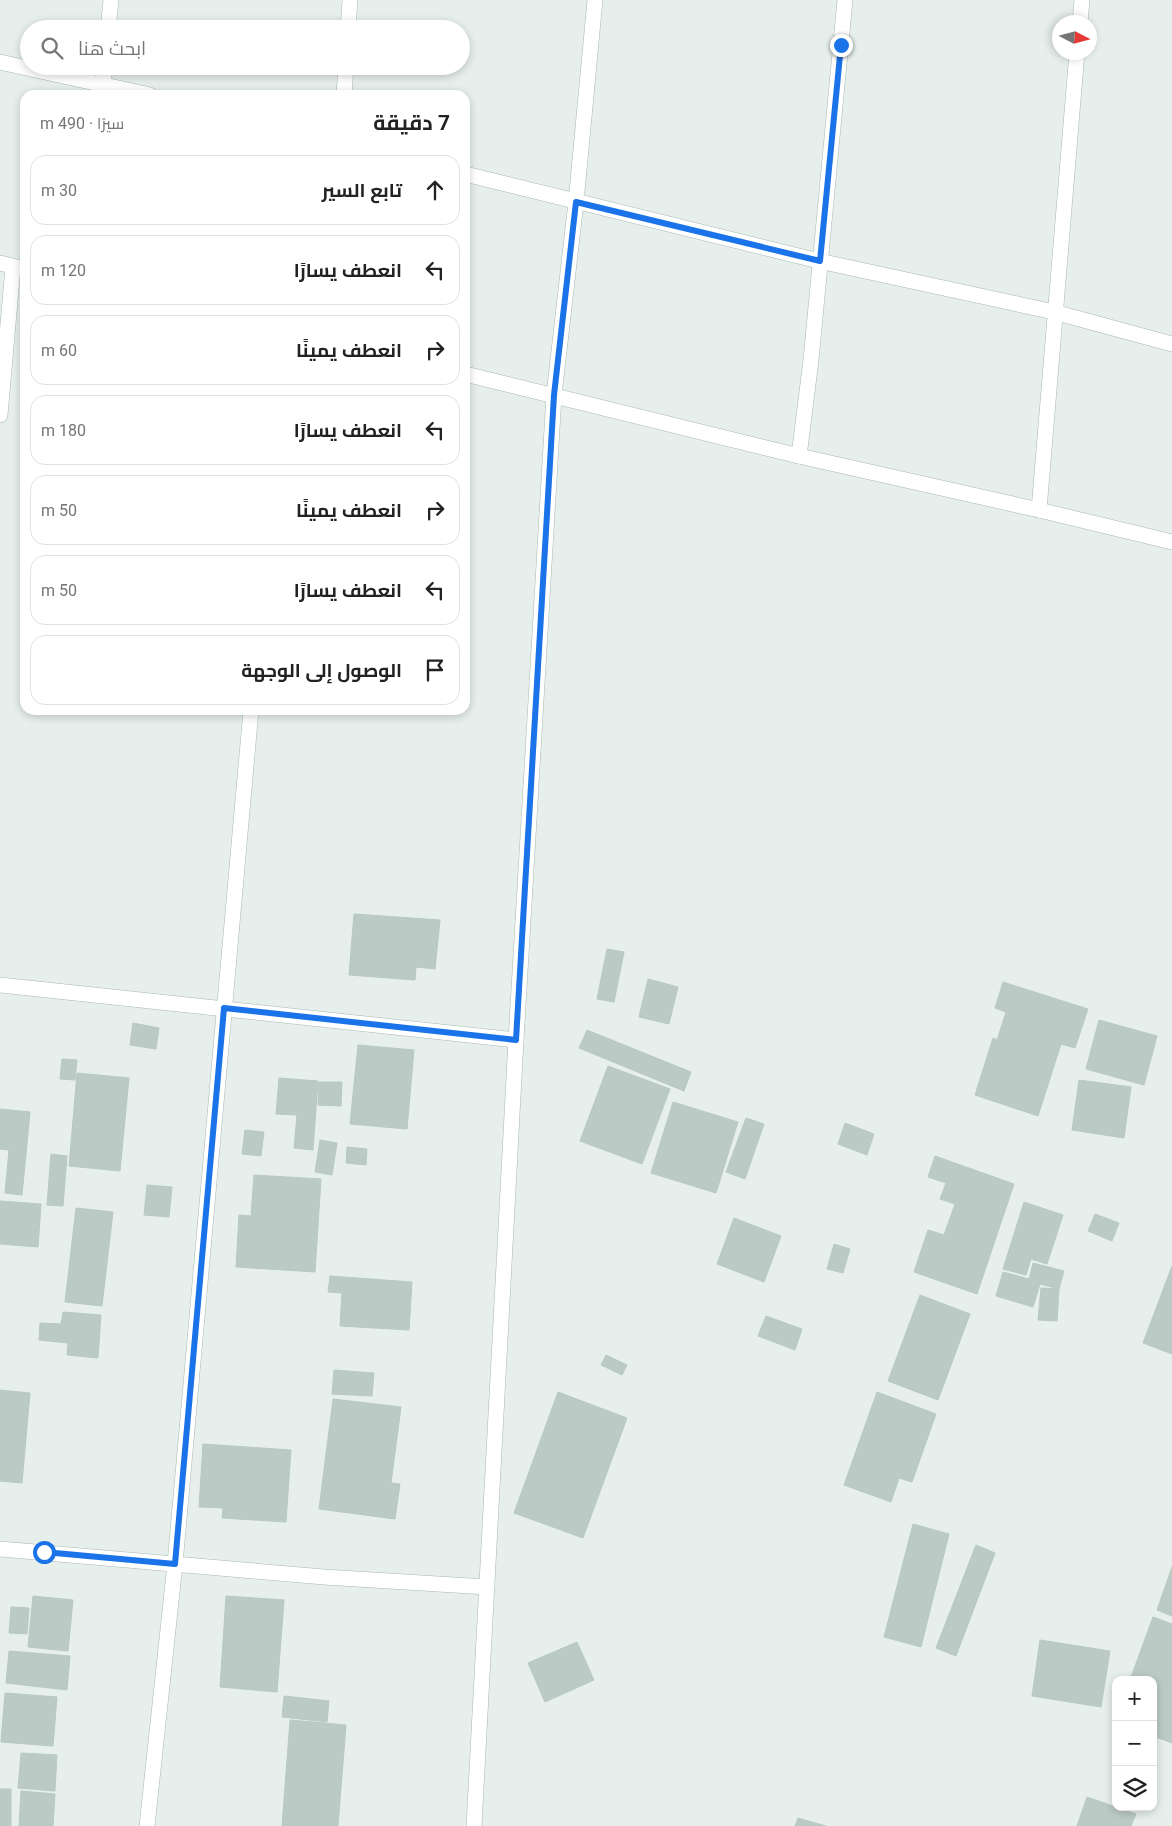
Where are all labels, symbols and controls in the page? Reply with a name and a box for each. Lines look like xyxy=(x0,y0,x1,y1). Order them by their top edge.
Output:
north arrow xyxy=(1052,15,1097,60)
search box xyxy=(20,20,470,75)
icon: search xyxy=(38,34,66,62)
route end xyxy=(830,34,853,57)
text: ابحث هنا xyxy=(78,37,146,60)
text: 7 دقيقة xyxy=(373,111,450,135)
text: سيرًا · 490 m xyxy=(40,114,124,133)
icon: ahead xyxy=(421,176,449,204)
text: تابع السير xyxy=(322,179,402,202)
text: 30 m xyxy=(41,181,77,200)
icon: left xyxy=(421,256,449,284)
text: انعطف يسارًا xyxy=(294,259,402,282)
text: 120 m xyxy=(41,261,86,280)
icon: right xyxy=(421,336,449,364)
text: انعطف يمينًا xyxy=(296,339,402,362)
text: 60 m xyxy=(41,341,77,360)
icon: left xyxy=(421,416,449,444)
text: انعطف يسارًا xyxy=(294,419,402,442)
text: 180 m xyxy=(41,421,86,440)
icon: right xyxy=(421,496,449,524)
text: انعطف يمينًا xyxy=(296,499,402,522)
text: 50 m xyxy=(41,501,77,520)
icon: left xyxy=(421,576,449,604)
text: انعطف يسارًا xyxy=(294,579,402,602)
text: 50 m xyxy=(41,581,77,600)
icon: arrive xyxy=(421,656,449,684)
text: الوصول إلى الوجهة xyxy=(241,659,402,682)
route start xyxy=(33,1541,56,1564)
map controls xyxy=(1112,1676,1157,1811)
button: + xyxy=(1112,1676,1157,1721)
button: − xyxy=(1112,1721,1157,1766)
button: layers xyxy=(1112,1766,1157,1811)

